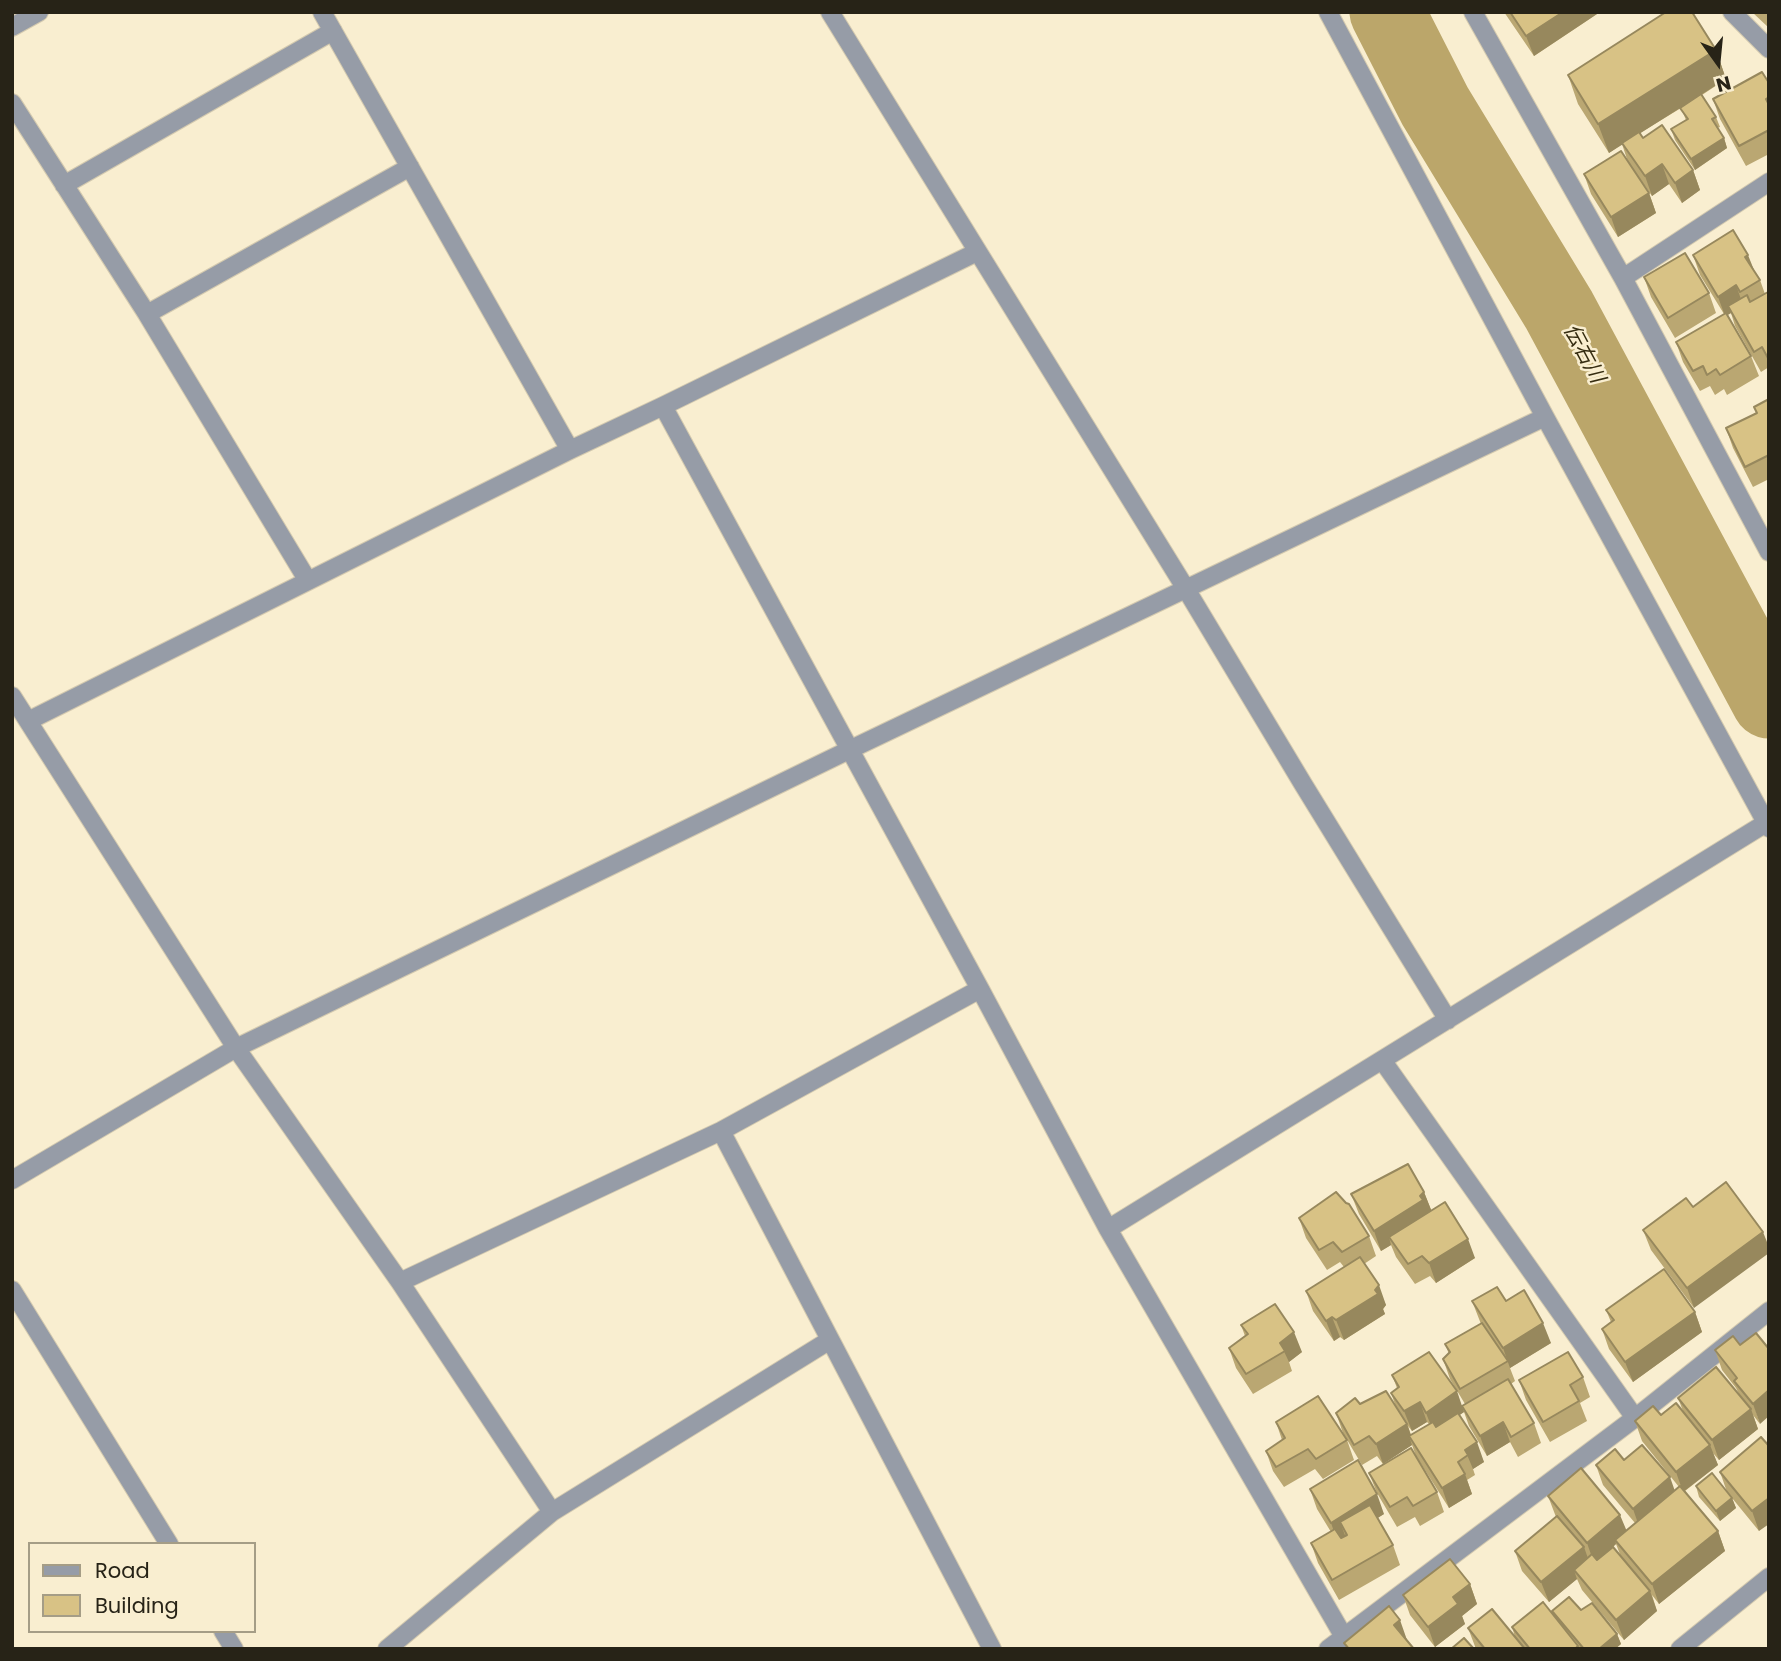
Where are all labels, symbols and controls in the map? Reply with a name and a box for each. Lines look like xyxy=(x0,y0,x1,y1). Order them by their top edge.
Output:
north arrow xyxy=(1683,28,1753,98)
text: N xyxy=(1713,69,1734,99)
water label: 伝右川 xyxy=(1557,320,1609,388)
legend xyxy=(28,1542,256,1633)
text: Road xyxy=(95,1556,150,1585)
text: Building xyxy=(95,1591,179,1620)

